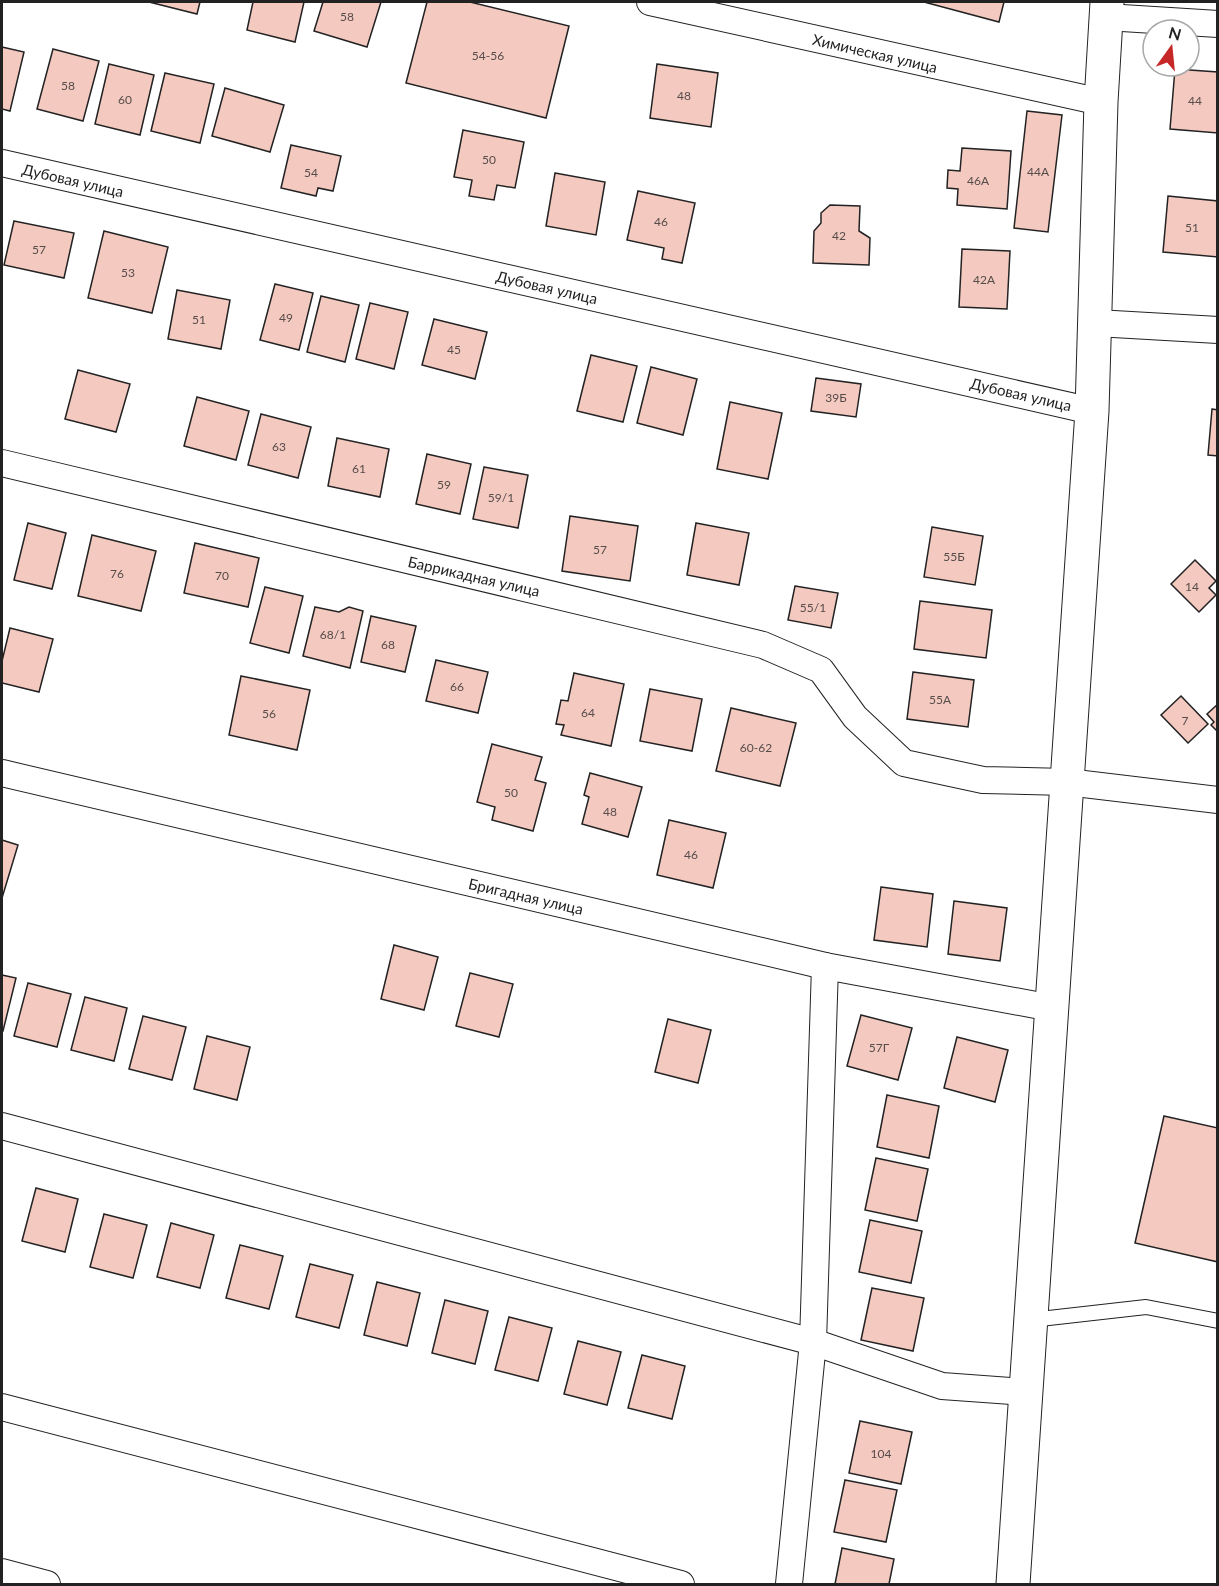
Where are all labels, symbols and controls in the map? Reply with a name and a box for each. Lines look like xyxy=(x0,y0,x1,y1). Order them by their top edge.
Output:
house number: 58 xyxy=(340,9,354,24)
north arrow xyxy=(1141,18,1201,78)
text: N xyxy=(1167,22,1183,44)
street label: Химическая улица xyxy=(811,30,939,76)
house number: 54-56 xyxy=(472,48,504,63)
house number: 58 xyxy=(61,78,75,93)
house number: 48 xyxy=(677,88,691,103)
house number: 60 xyxy=(118,92,132,107)
house number: 44 xyxy=(1188,93,1202,108)
house number: 50 xyxy=(482,152,496,167)
street label: Дубовая улица xyxy=(21,160,125,200)
house number: 44А xyxy=(1027,164,1050,179)
house number: 54 xyxy=(304,165,318,180)
house number: 46А xyxy=(967,173,990,188)
house number: 46 xyxy=(654,214,668,229)
house number: 51 xyxy=(1185,220,1199,235)
house number: 42 xyxy=(832,228,846,243)
house number: 57 xyxy=(32,242,46,257)
house number: 53 xyxy=(121,265,135,280)
street label: Дубовая улица xyxy=(495,267,599,307)
house number: 42А xyxy=(973,272,996,287)
house number: 49 xyxy=(279,310,293,325)
house number: 51 xyxy=(192,312,206,327)
house number: 45 xyxy=(447,342,461,357)
street label: Дубовая улица xyxy=(969,374,1073,414)
house number: 39Б xyxy=(825,390,847,405)
house number: 63 xyxy=(272,439,286,454)
house number: 61 xyxy=(352,461,366,476)
house number: 59 xyxy=(437,477,451,492)
house number: 59/1 xyxy=(488,490,514,505)
house number: 57 xyxy=(593,542,607,557)
house number: 55Б xyxy=(943,549,965,564)
street label: Баррикадная улица xyxy=(406,552,542,600)
house number: 76 xyxy=(110,566,124,581)
house number: 70 xyxy=(215,568,229,583)
house number: 14 xyxy=(1185,579,1199,594)
house number: 55/1 xyxy=(800,600,826,615)
house number: 68/1 xyxy=(320,627,346,642)
house number: 68 xyxy=(381,637,395,652)
house number: 66 xyxy=(450,679,464,694)
house number: 55А xyxy=(929,692,952,707)
house number: 64 xyxy=(581,705,595,720)
house number: 56 xyxy=(262,706,276,721)
house number: 7 xyxy=(1182,713,1189,728)
house number: 60-62 xyxy=(740,740,772,755)
house number: 50 xyxy=(504,785,518,800)
house number: 48 xyxy=(603,804,617,819)
house number: 46 xyxy=(684,847,698,862)
street label: Бригадная улица xyxy=(467,874,585,918)
house number: 57Г xyxy=(869,1040,890,1055)
house number: 104 xyxy=(871,1446,891,1461)

